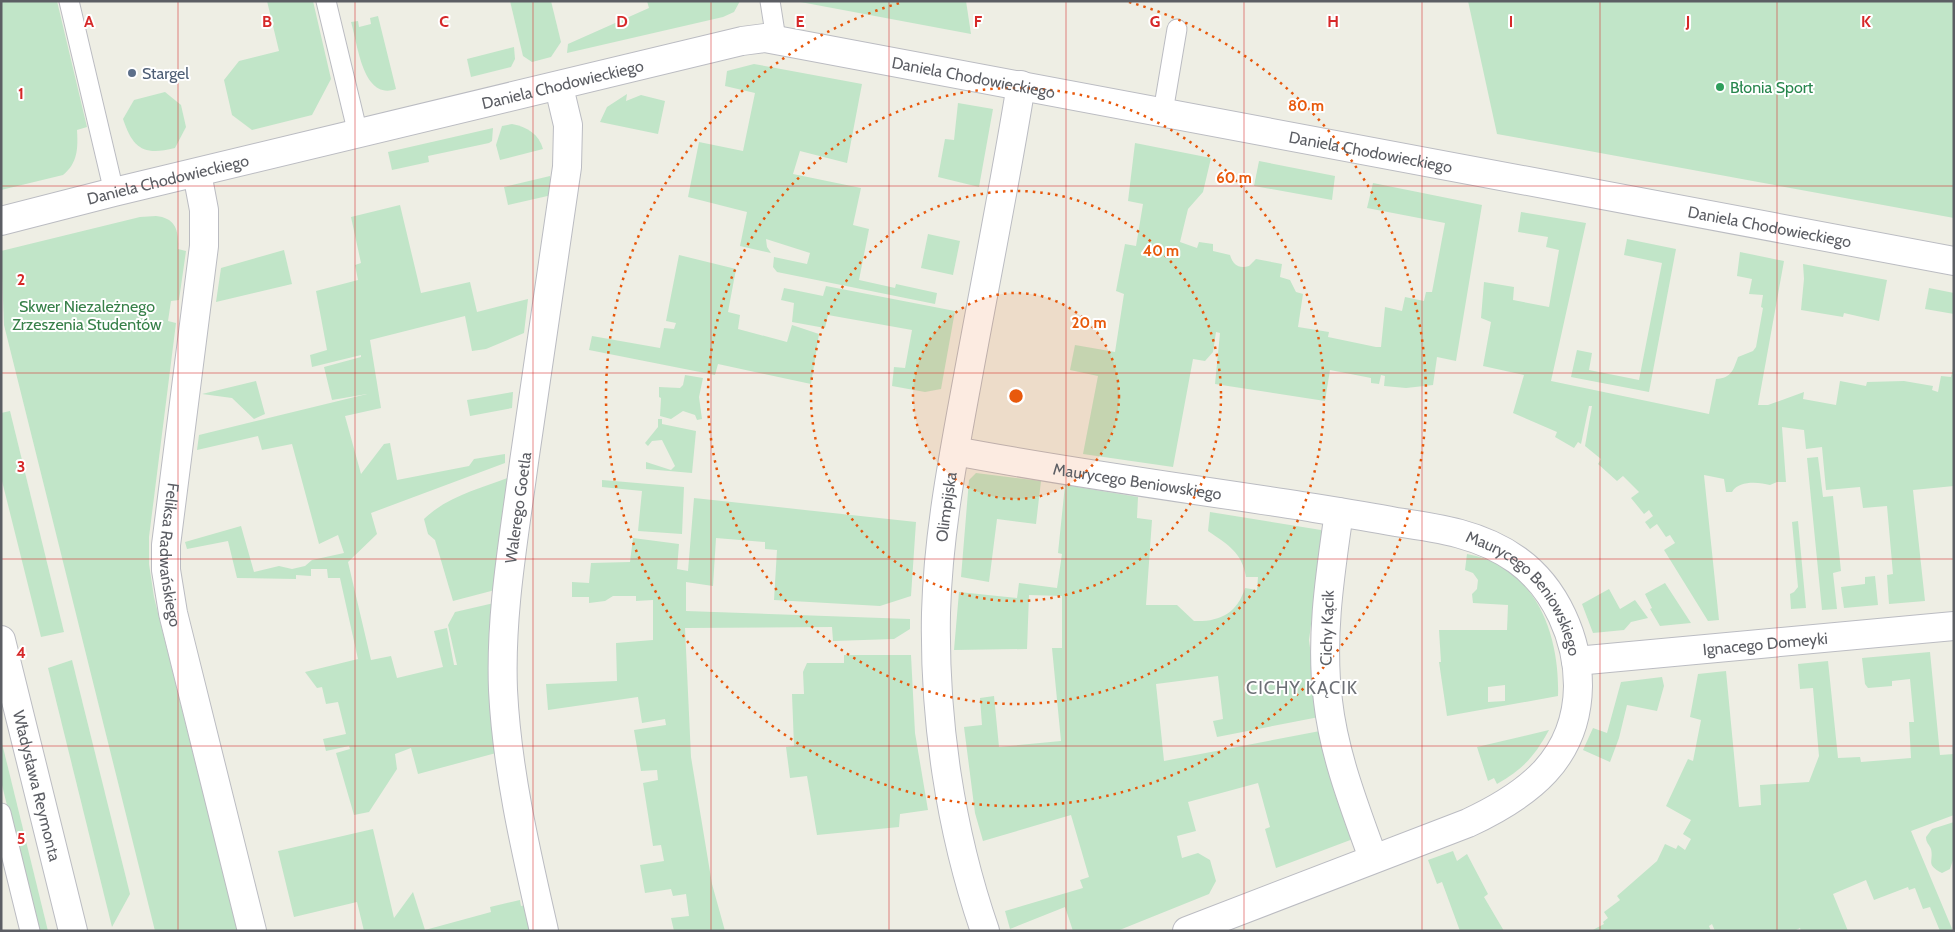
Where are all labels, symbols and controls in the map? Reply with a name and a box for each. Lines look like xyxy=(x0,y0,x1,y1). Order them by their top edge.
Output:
text: A xyxy=(84,12,94,31)
text: B xyxy=(262,12,272,31)
text: C xyxy=(439,12,449,31)
text: D xyxy=(616,12,628,31)
text: E xyxy=(795,12,805,31)
text: F xyxy=(974,12,983,31)
text: G xyxy=(1150,12,1160,31)
text: H xyxy=(1327,12,1339,31)
text: I xyxy=(1509,12,1513,31)
text: J xyxy=(1685,12,1690,31)
text: K xyxy=(1861,12,1871,31)
street label: Daniela Chodowieckiego xyxy=(890,52,1057,102)
street label: Daniela Chodowieckiego xyxy=(480,55,646,113)
place label: Stargel xyxy=(142,64,189,83)
marker: Stargel xyxy=(126,67,138,79)
place label: Błonia Sport xyxy=(1730,78,1814,97)
marker: Błonia Sport xyxy=(1714,81,1726,93)
text: 1 xyxy=(18,84,24,103)
text: 80 m xyxy=(1288,97,1324,115)
street label: Daniela Chodowieckiego xyxy=(1287,127,1454,176)
street label: Daniela Chodowieckiego xyxy=(85,150,251,208)
text: 60 m xyxy=(1216,169,1252,187)
street label: Daniela Chodowieckiego xyxy=(1686,202,1853,251)
text: 40 m xyxy=(1143,242,1179,260)
text: 2 xyxy=(17,270,25,289)
park label: Skwer Niezależnego Zrzeszenia Studentów xyxy=(12,297,162,334)
text: 20 m xyxy=(1072,314,1106,332)
centre of rings xyxy=(1007,387,1025,405)
street label: Walerego Goetla xyxy=(501,450,535,564)
text: 3 xyxy=(17,457,25,476)
street label: Maurycego Beniowskiego xyxy=(1052,459,1223,503)
street label: Olimpijska xyxy=(932,470,960,543)
street label: Feliksa Radwańskiego xyxy=(156,482,186,629)
street label: Maurycego Beniowskiego xyxy=(1464,527,1584,658)
street label: Cichy Kącik xyxy=(1316,589,1338,666)
street label: Ignacego Domeyki xyxy=(1702,628,1829,659)
text: 4 xyxy=(16,643,26,662)
district label: CICHY KĄCIK xyxy=(1246,677,1358,699)
street label: Władysława Reymonta xyxy=(9,708,65,863)
text: 5 xyxy=(17,829,25,848)

